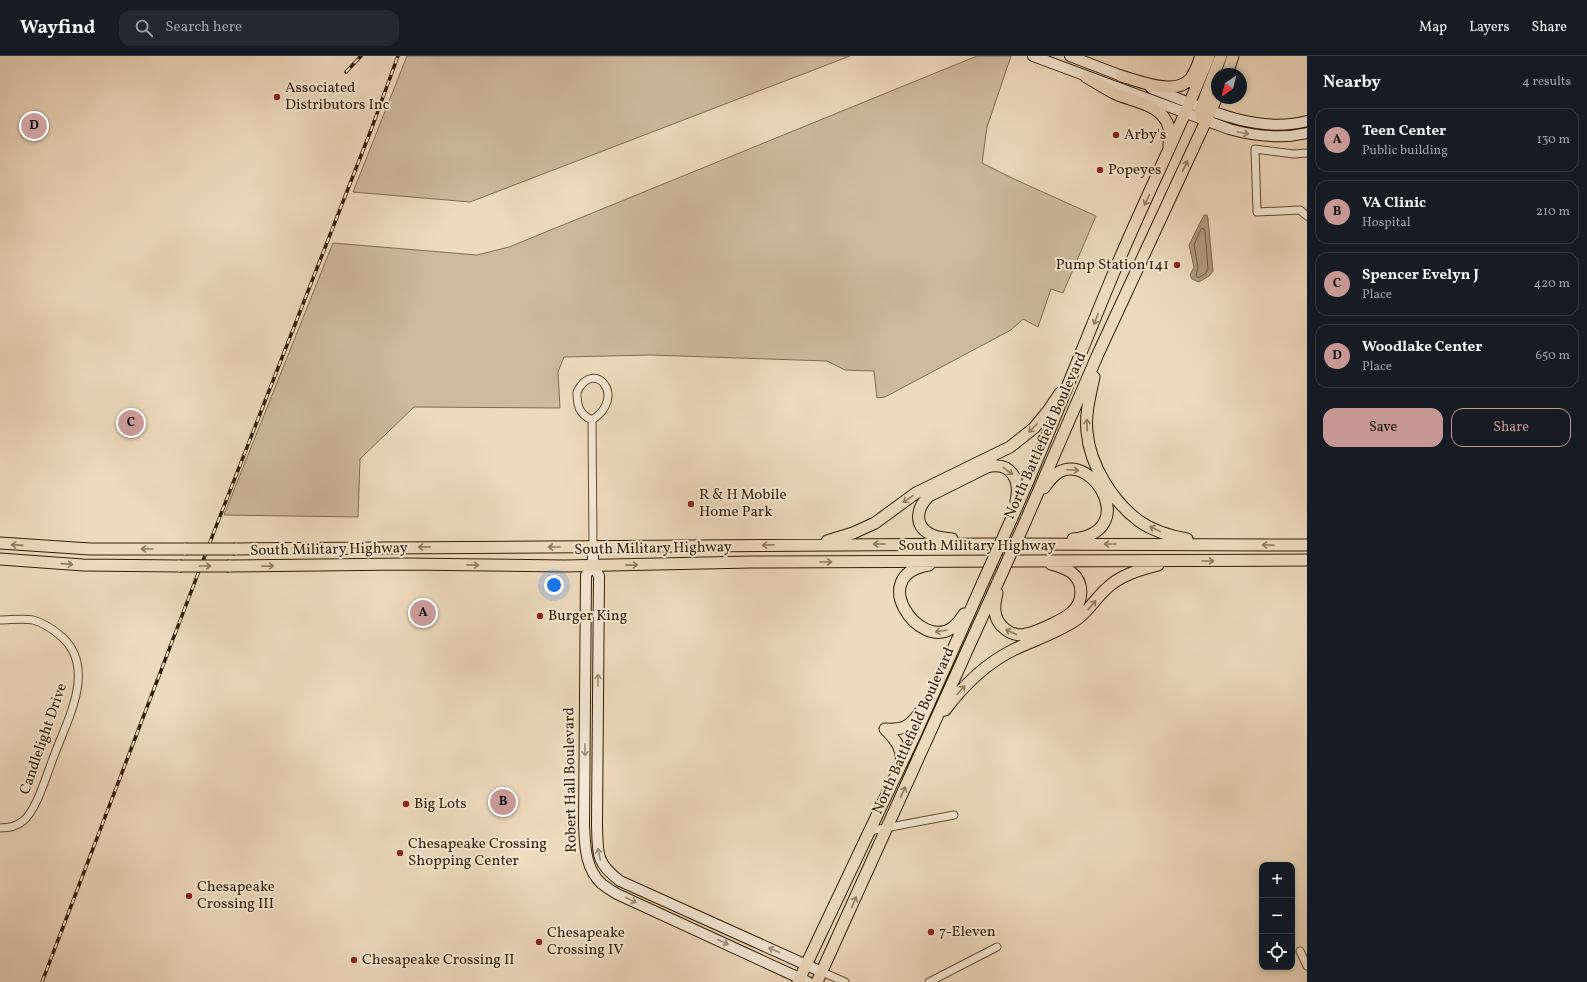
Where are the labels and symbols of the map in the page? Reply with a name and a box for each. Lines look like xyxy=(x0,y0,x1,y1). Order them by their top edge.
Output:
north arrow xyxy=(1211,68,1247,104)
place label: Associated Distributors Inc xyxy=(285,78,390,116)
marker: Associated Distributors Inc xyxy=(272,92,282,102)
pin: D xyxy=(21,111,47,141)
place label: Arby's xyxy=(1124,125,1166,146)
one-way arrow xyxy=(1237,129,1250,137)
marker: Arby's xyxy=(1111,130,1121,140)
place label: Popeyes xyxy=(1108,160,1161,181)
one-way arrow xyxy=(1182,161,1189,173)
marker: Popeyes xyxy=(1095,165,1105,175)
one-way arrow xyxy=(1143,193,1150,205)
place label: Pump Station 141 xyxy=(1056,255,1169,276)
marker: Pump Station 141 xyxy=(1172,260,1182,270)
one-way arrow xyxy=(1091,313,1099,325)
street label: North Battlefield Boulevard xyxy=(1000,349,1092,523)
pin: C xyxy=(118,408,144,438)
one-way arrow xyxy=(1083,419,1091,432)
one-way arrow xyxy=(1028,423,1038,433)
one-way arrow xyxy=(1002,467,1013,475)
one-way arrow xyxy=(1066,467,1079,474)
place label: R & H Mobile Home Park xyxy=(699,485,787,523)
one-way arrow xyxy=(903,495,914,503)
marker: R & H Mobile Home Park xyxy=(686,499,696,509)
one-way arrow xyxy=(1149,525,1161,532)
street label: South Military Highway xyxy=(898,536,1056,557)
street label: South Military Highway xyxy=(574,537,732,561)
street label: South Military Highway xyxy=(250,538,408,562)
one-way arrow xyxy=(873,540,886,548)
one-way arrow xyxy=(1104,540,1117,548)
one-way arrow xyxy=(11,541,24,548)
one-way arrow xyxy=(762,541,775,549)
one-way arrow xyxy=(1262,541,1275,549)
one-way arrow xyxy=(418,543,431,551)
one-way arrow xyxy=(548,543,561,551)
one-way arrow xyxy=(141,545,154,553)
one-way arrow xyxy=(1201,557,1214,565)
one-way arrow xyxy=(819,558,832,566)
one-way arrow xyxy=(60,560,73,567)
one-way arrow xyxy=(466,561,479,568)
one-way arrow xyxy=(625,561,638,568)
one-way arrow xyxy=(198,562,211,570)
one-way arrow xyxy=(261,562,274,570)
your location xyxy=(544,575,564,595)
pin: A xyxy=(410,598,436,628)
one-way arrow xyxy=(1088,599,1097,610)
place label: Burger King xyxy=(548,606,628,627)
marker: Burger King xyxy=(535,611,545,621)
one-way arrow xyxy=(935,627,948,635)
one-way arrow xyxy=(1006,627,1018,635)
street label: North Battlefield Boulevard xyxy=(868,644,960,818)
one-way arrow xyxy=(594,674,602,687)
street label: Candlelight Drive xyxy=(15,680,73,798)
one-way arrow xyxy=(957,685,966,695)
street label: Robert Hall Boulevard xyxy=(559,707,583,853)
one-way arrow xyxy=(581,743,589,756)
one-way arrow xyxy=(900,786,907,798)
pin: B xyxy=(490,787,516,817)
place label: Big Lots xyxy=(414,794,467,815)
marker: Big Lots xyxy=(401,799,411,809)
place label: Chesapeake Crossing Shopping Center xyxy=(408,834,547,872)
marker: Chesapeake Crossing Shopping Center xyxy=(395,848,405,858)
one-way arrow xyxy=(595,848,603,861)
place label: Chesapeake Crossing III xyxy=(197,877,275,915)
marker: Chesapeake Crossing III xyxy=(184,891,194,901)
one-way arrow xyxy=(625,897,637,904)
one-way arrow xyxy=(850,897,858,909)
place label: 7-Eleven xyxy=(939,922,996,943)
place label: Chesapeake Crossing IV xyxy=(547,923,625,961)
marker: 7-Eleven xyxy=(926,927,936,937)
marker: Chesapeake Crossing IV xyxy=(534,937,544,947)
one-way arrow xyxy=(716,939,728,946)
one-way arrow xyxy=(768,946,780,953)
place label: Chesapeake Crossing II xyxy=(362,950,515,971)
marker: Chesapeake Crossing II xyxy=(349,955,359,965)

